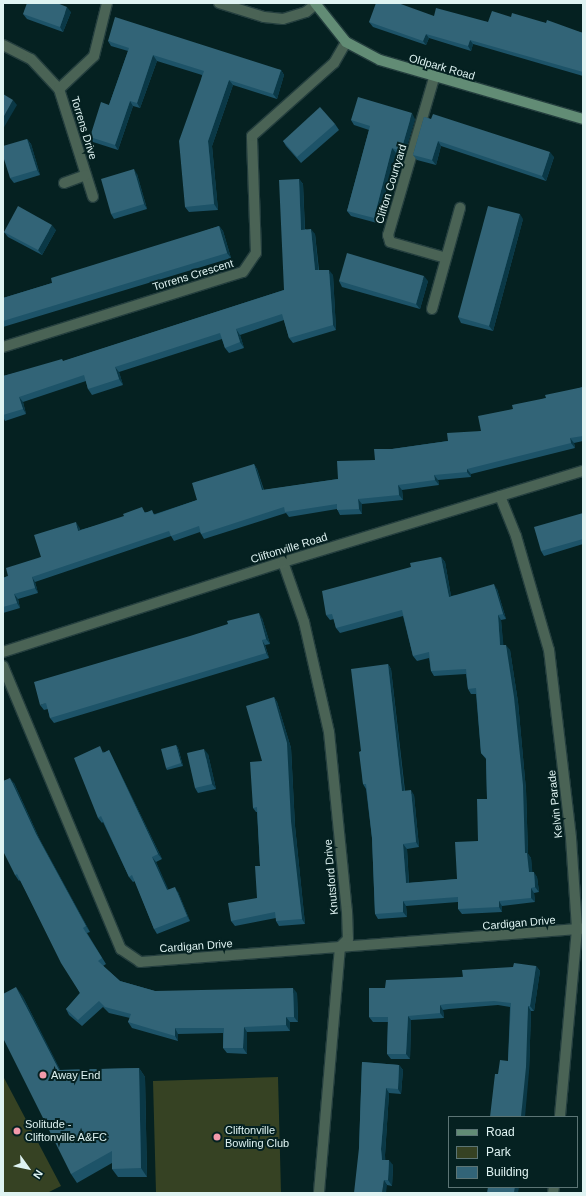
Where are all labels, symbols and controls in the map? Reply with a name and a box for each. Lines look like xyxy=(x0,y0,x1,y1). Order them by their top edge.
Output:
street label: Oldpark Road xyxy=(408,51,476,83)
street label: Torrens Drive xyxy=(68,95,100,161)
street label: Clifton Courtyard xyxy=(373,143,409,225)
street label: Torrens Crescent xyxy=(151,256,235,294)
street label: Cliftonville Road xyxy=(249,530,329,566)
street label: Kelvin Parade xyxy=(545,769,565,839)
street label: Knutsford Drive xyxy=(321,839,341,915)
street label: Cardigan Drive xyxy=(482,913,556,933)
street label: Cardigan Drive xyxy=(159,937,233,955)
place label: Away End xyxy=(51,1068,100,1082)
marker: Away End xyxy=(38,1070,48,1080)
legend xyxy=(448,1116,578,1188)
place label: Solitude - Cliftonville A&FC xyxy=(25,1118,108,1144)
place label: Cliftonville Bowling Club xyxy=(225,1124,289,1150)
text: Road xyxy=(486,1125,515,1139)
marker: Solitude - Cliftonville A&FC xyxy=(12,1126,22,1136)
marker: Cliftonville Bowling Club xyxy=(212,1132,222,1142)
text: Park xyxy=(486,1145,511,1159)
north arrow xyxy=(8,1148,48,1188)
text: Building xyxy=(486,1165,529,1179)
text: N xyxy=(31,1168,45,1181)

